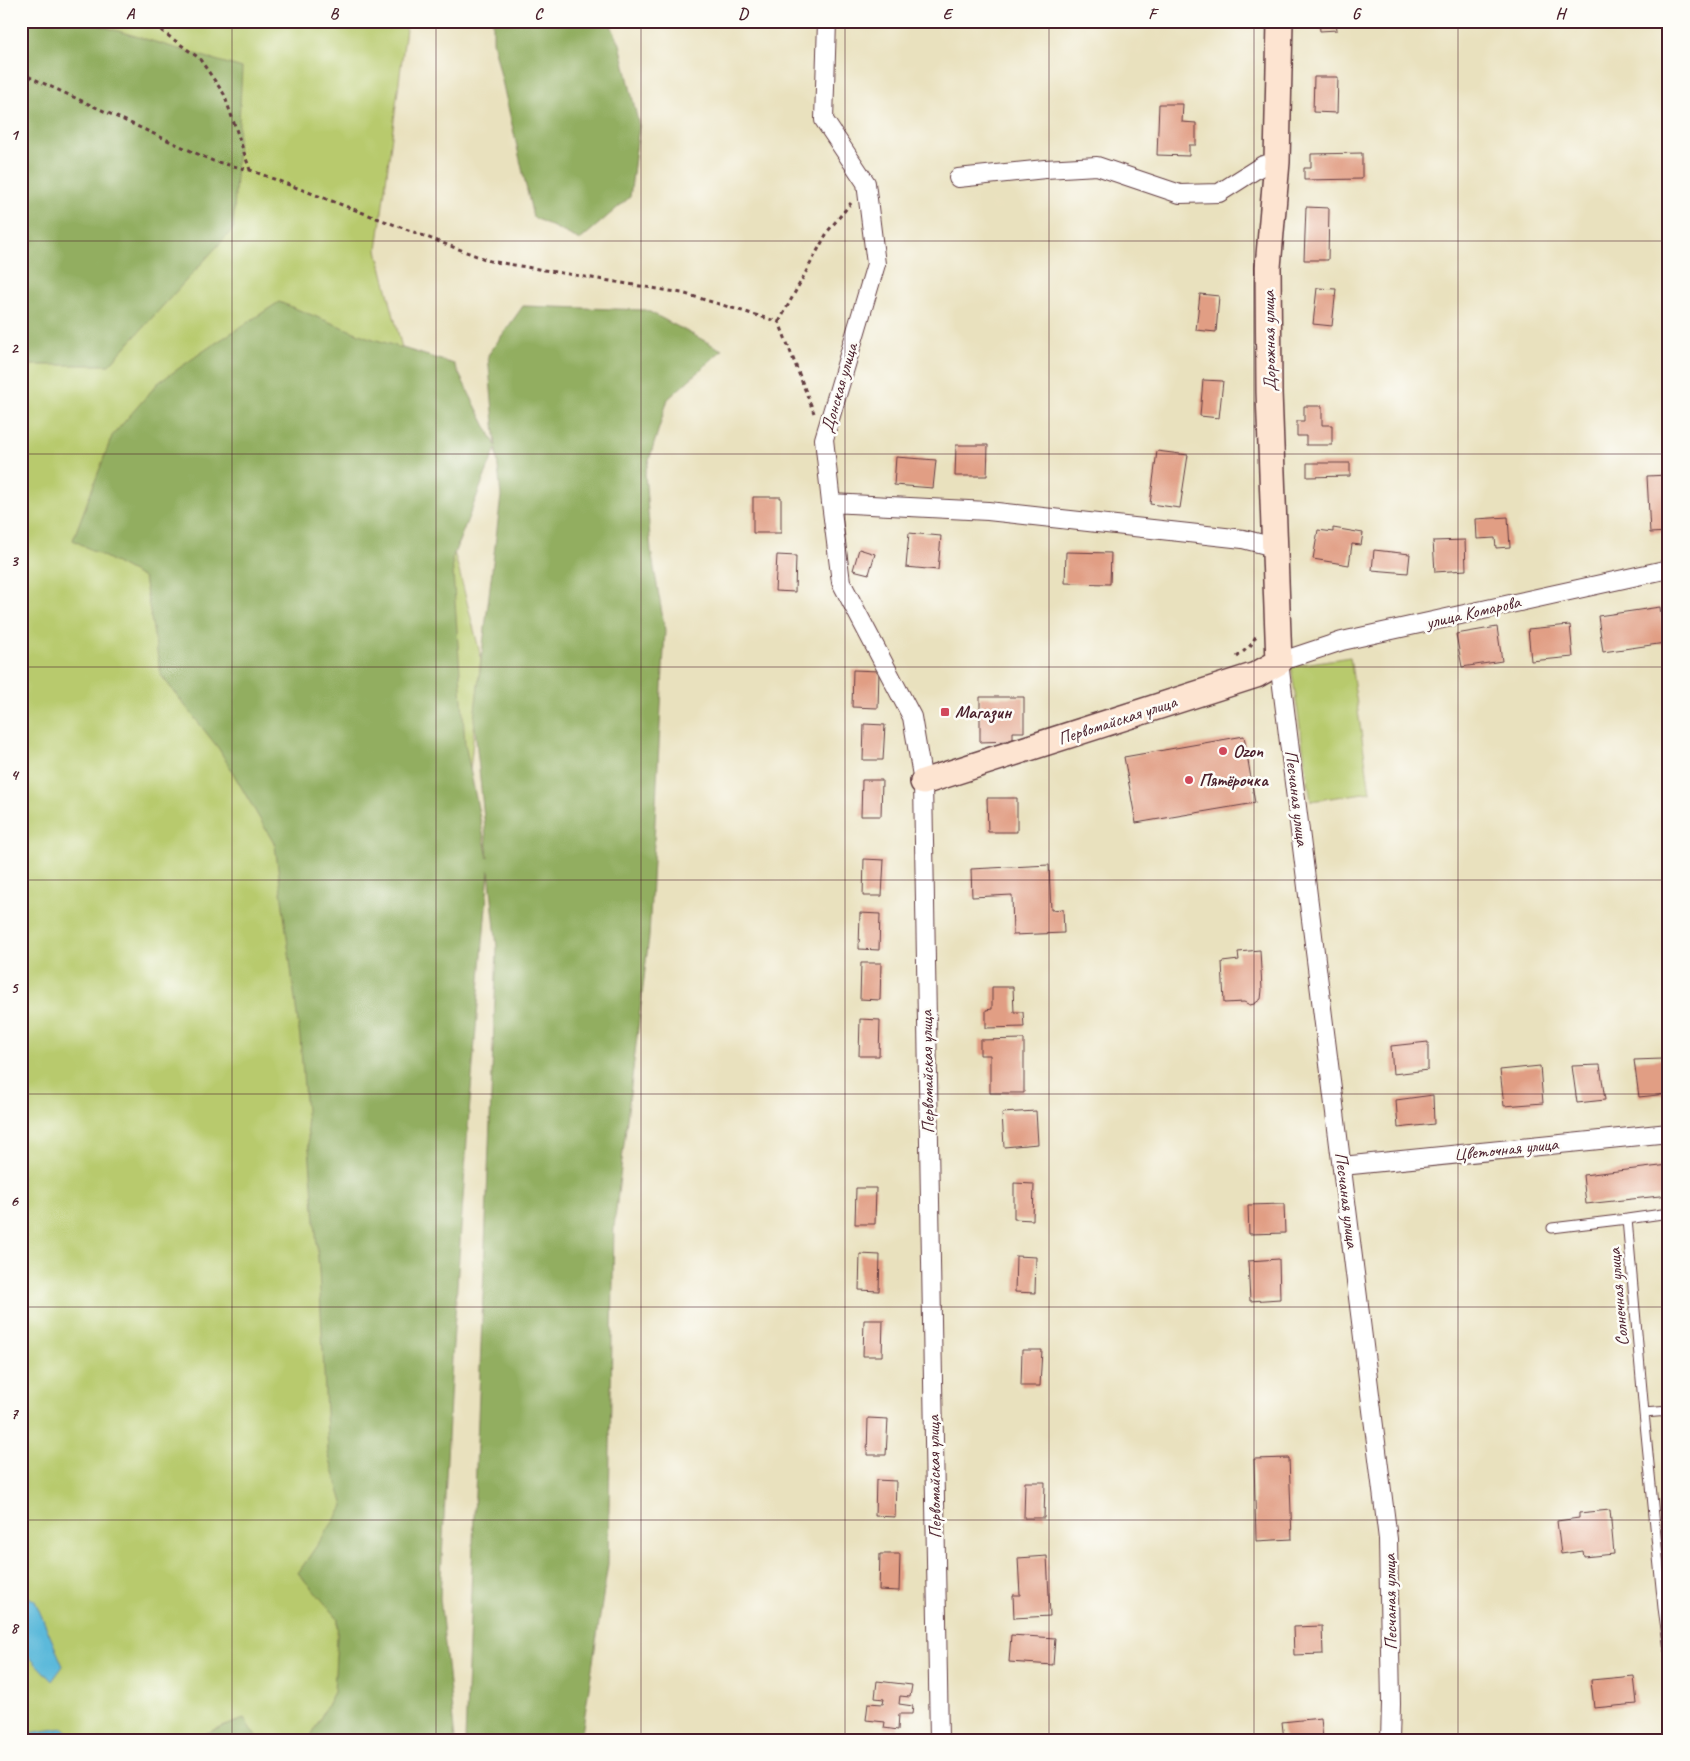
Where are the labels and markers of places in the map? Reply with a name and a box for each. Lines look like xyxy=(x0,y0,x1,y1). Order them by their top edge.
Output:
place label: Магазин xyxy=(955,701,1013,724)
marker: Магазин xyxy=(939,706,951,718)
place label: Ozon xyxy=(1233,740,1264,762)
marker: Ozon xyxy=(1217,745,1229,757)
place label: Пятёрочка xyxy=(1199,769,1269,791)
marker: Пятёрочка xyxy=(1183,774,1195,786)

